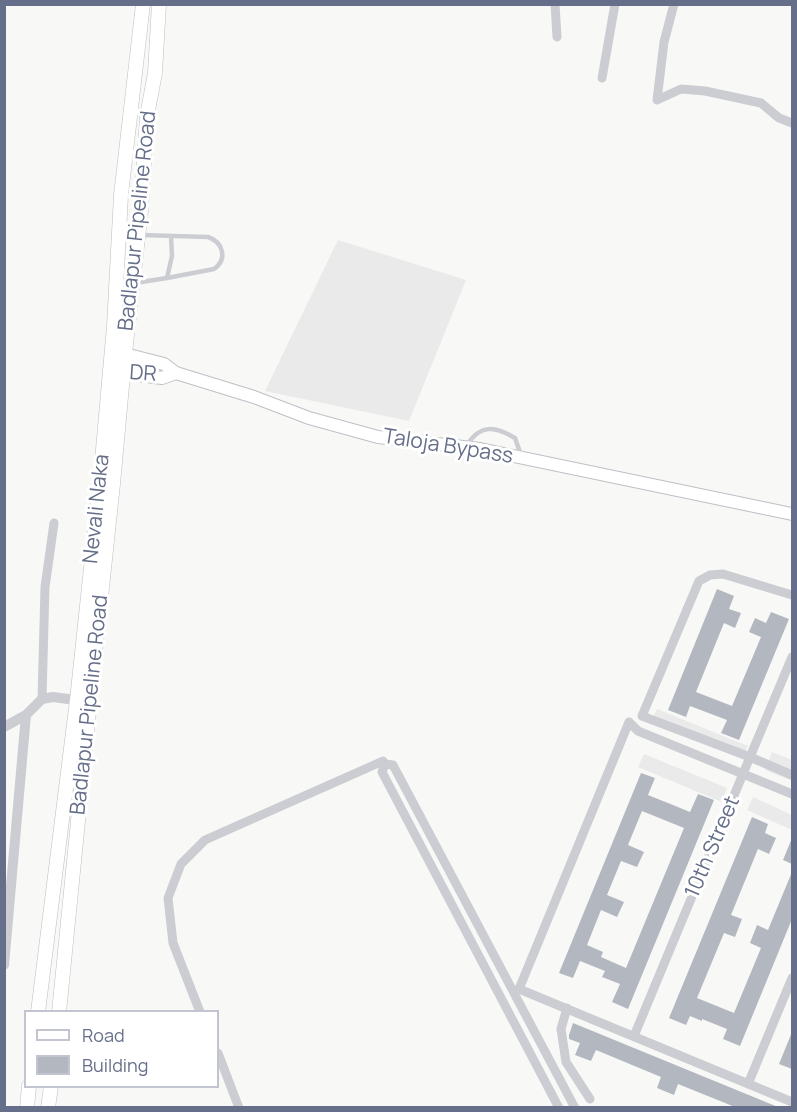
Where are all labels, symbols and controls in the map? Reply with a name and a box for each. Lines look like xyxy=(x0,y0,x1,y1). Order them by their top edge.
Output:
street label: Badlapur Pipeline Road xyxy=(114,110,162,332)
street label: DR xyxy=(128,360,158,388)
street label: Taloja Bypass xyxy=(381,424,515,470)
street label: Nevali Naka xyxy=(79,453,115,565)
street label: Badlapur Pipeline Road xyxy=(66,594,114,816)
street label: 10th Street xyxy=(680,792,746,902)
legend xyxy=(24,1010,219,1088)
text: Road xyxy=(82,1023,125,1047)
text: Building xyxy=(82,1053,148,1077)

